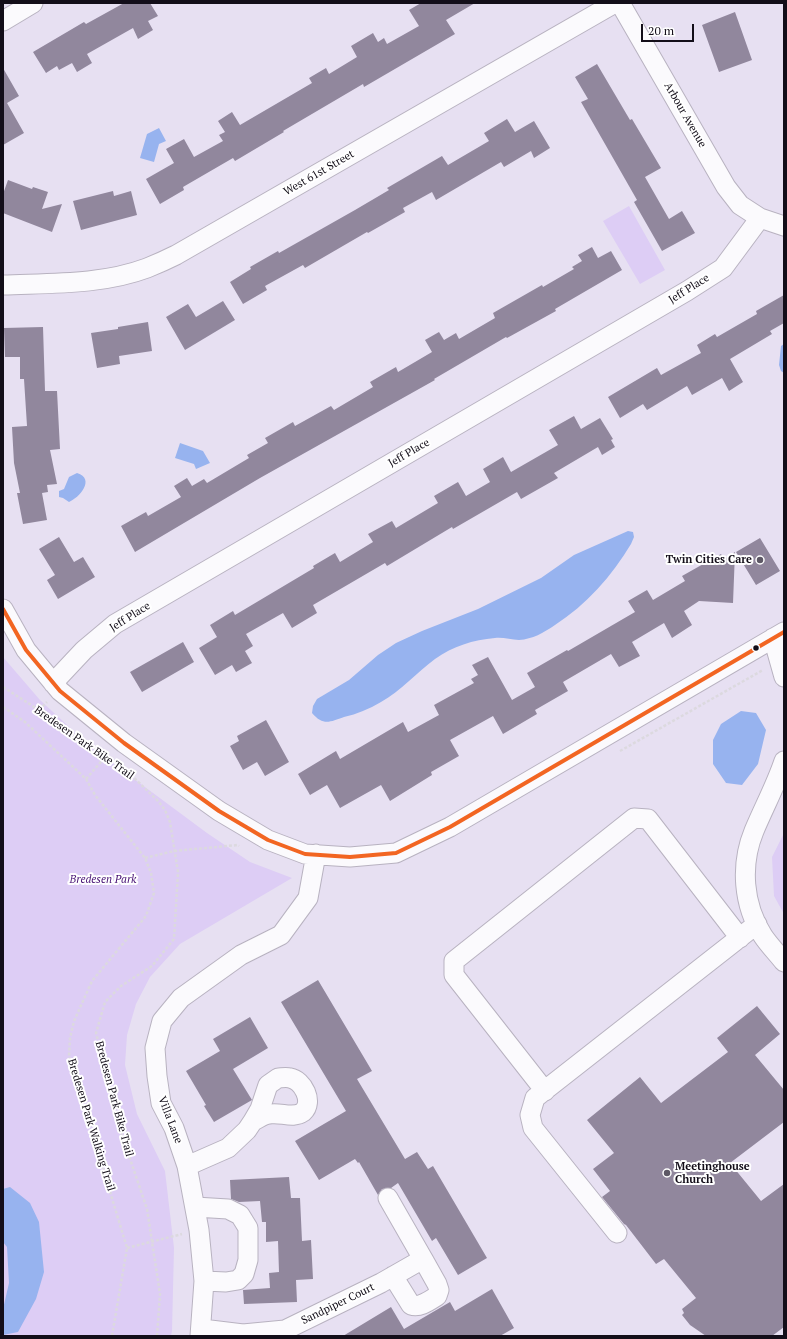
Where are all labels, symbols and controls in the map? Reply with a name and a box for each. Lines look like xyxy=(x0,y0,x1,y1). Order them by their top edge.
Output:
scale bar xyxy=(643,16,696,42)
text: 20 m xyxy=(648,23,674,38)
street label: Arbour Avenue xyxy=(661,80,709,150)
street label: West 61st Street xyxy=(281,147,357,199)
street label: Jeff Place xyxy=(666,271,712,307)
street label: Jeff Place xyxy=(386,436,432,470)
place label: Twin Cities Care xyxy=(666,553,752,567)
marker: Twin Cities Care xyxy=(755,555,765,565)
street label: Jeff Place xyxy=(107,599,153,635)
unlabelled marker xyxy=(751,643,761,653)
street label: Bredesen Park Bike Trail xyxy=(31,703,137,783)
park label: Bredesen Park xyxy=(70,873,136,887)
street label: Bredesen Park Bike Trail xyxy=(92,1040,136,1158)
street label: Bredesen Park Walking Trail xyxy=(65,1057,117,1193)
street label: Villa Lane xyxy=(155,1095,185,1145)
place label: Meetinghouse Church xyxy=(675,1160,750,1186)
marker: Meetinghouse Church xyxy=(662,1168,672,1178)
street label: Sandpiper Court xyxy=(299,1281,377,1327)

